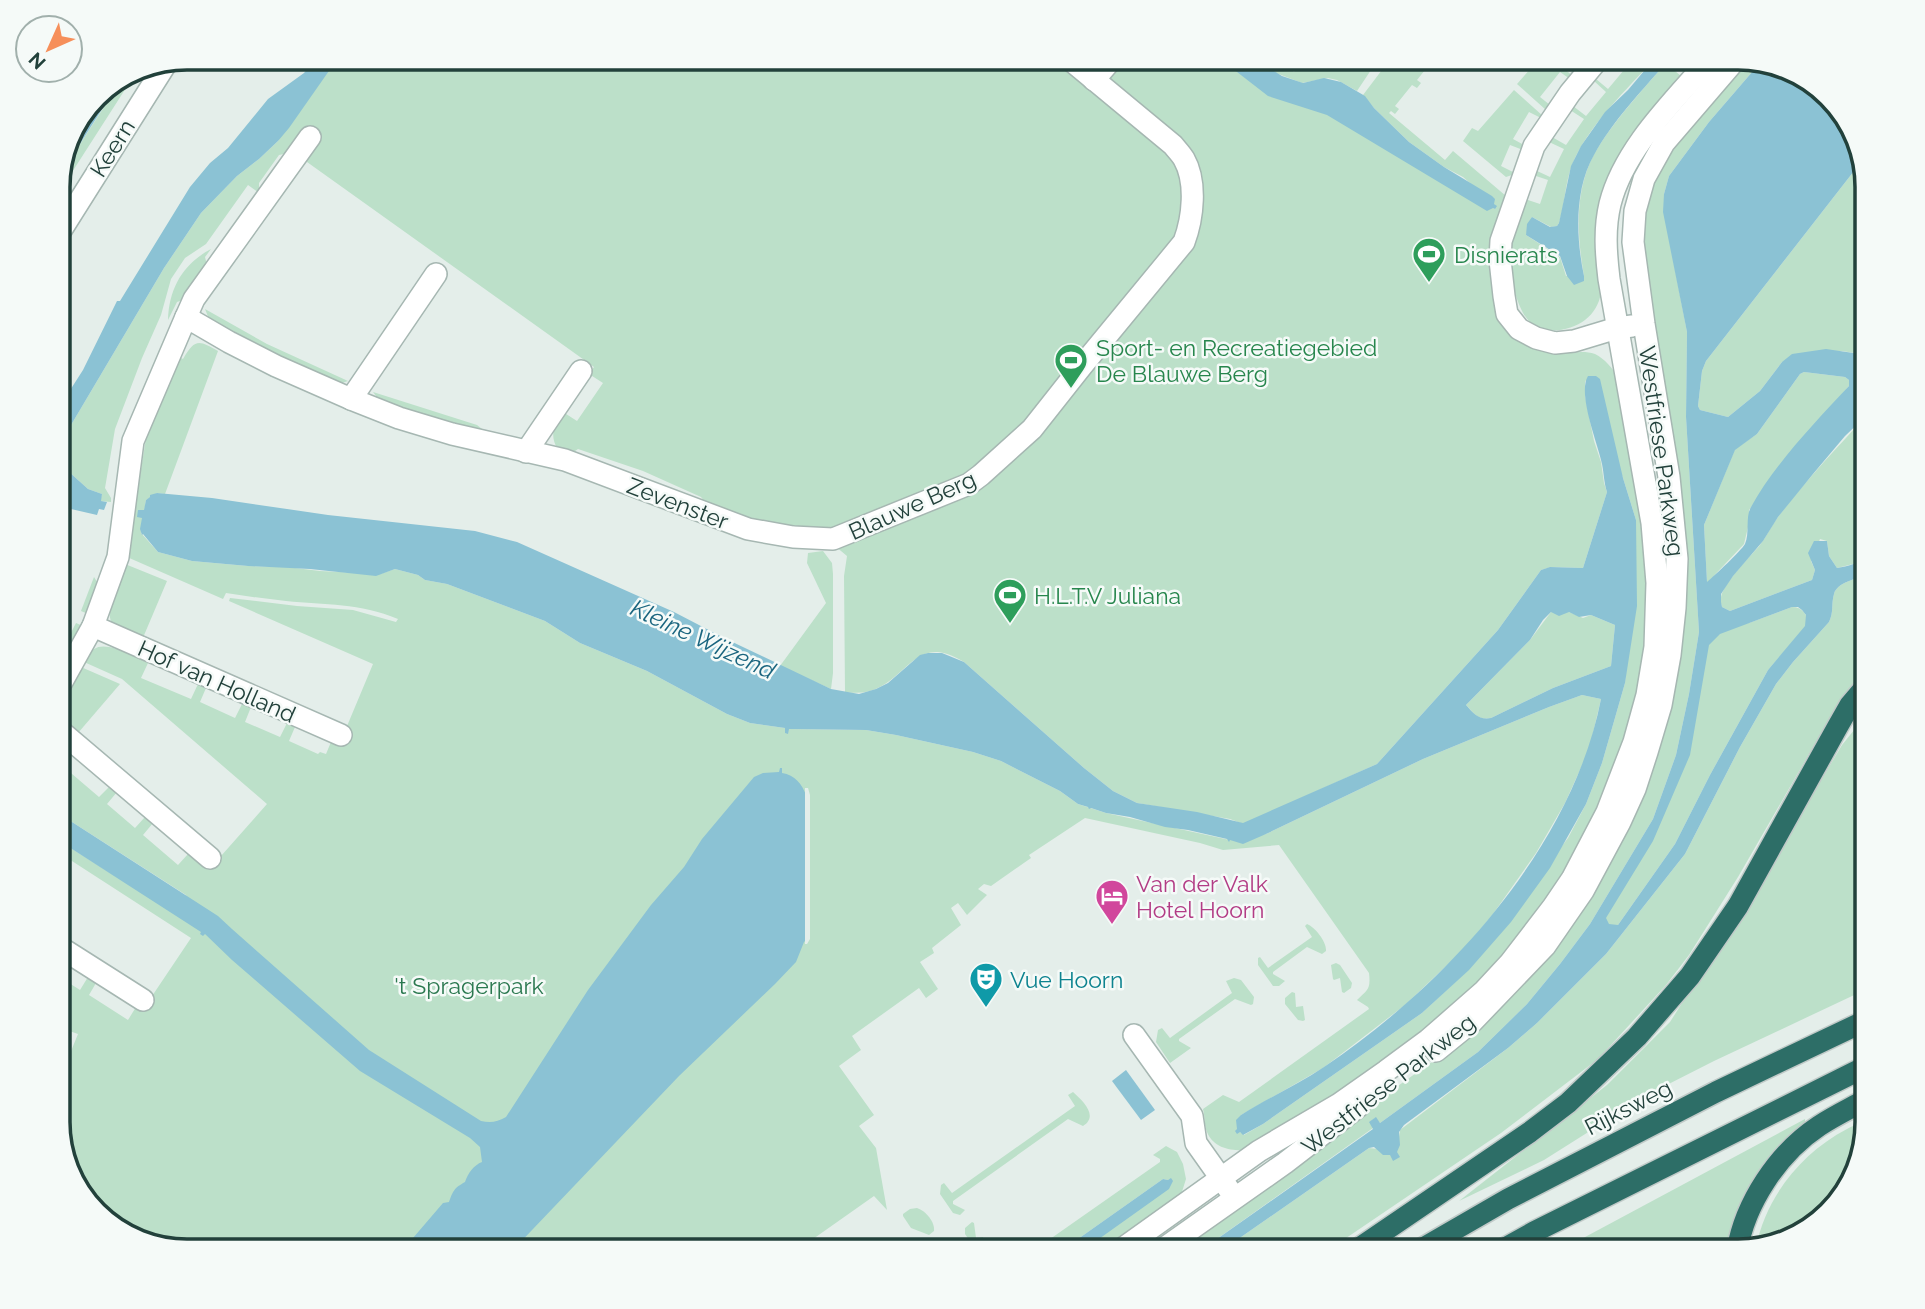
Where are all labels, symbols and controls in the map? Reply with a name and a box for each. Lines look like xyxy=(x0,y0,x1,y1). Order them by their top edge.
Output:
north arrow xyxy=(14,14,84,84)
text: N xyxy=(24,48,50,74)
street label: Keern xyxy=(84,114,140,182)
sports icon: Disnierats xyxy=(1410,235,1448,284)
place label: Disnierats xyxy=(1454,241,1558,268)
place label: Sport- en Recreatiegebied De Blauwe Berg xyxy=(1096,334,1377,387)
sports icon: Sport- en Recreatiegebied De Blauwe Berg xyxy=(1052,341,1090,390)
street label: Westfriese Parkweg xyxy=(1634,344,1690,558)
street label: Blauwe Berg xyxy=(844,465,980,545)
street label: Zevenster xyxy=(624,471,732,535)
sports icon: H.L.T.V Juliana xyxy=(991,576,1029,625)
place label: H.L.T.V Juliana xyxy=(1034,582,1181,609)
water label: Kleine Wijzend xyxy=(626,593,780,685)
street label: Hof van Holland xyxy=(134,634,300,728)
place label: Van der Valk Hotel Hoorn xyxy=(1136,870,1268,923)
hotel icon: Van der Valk Hotel Hoorn xyxy=(1093,877,1131,926)
theatre icon: Vue Hoorn xyxy=(967,960,1005,1009)
place label: Vue Hoorn xyxy=(1010,966,1123,993)
park label: 't Spragerpark xyxy=(394,972,544,999)
street label: Westfriese Parkweg xyxy=(1296,1008,1480,1160)
street label: Rijksweg xyxy=(1580,1074,1676,1140)

